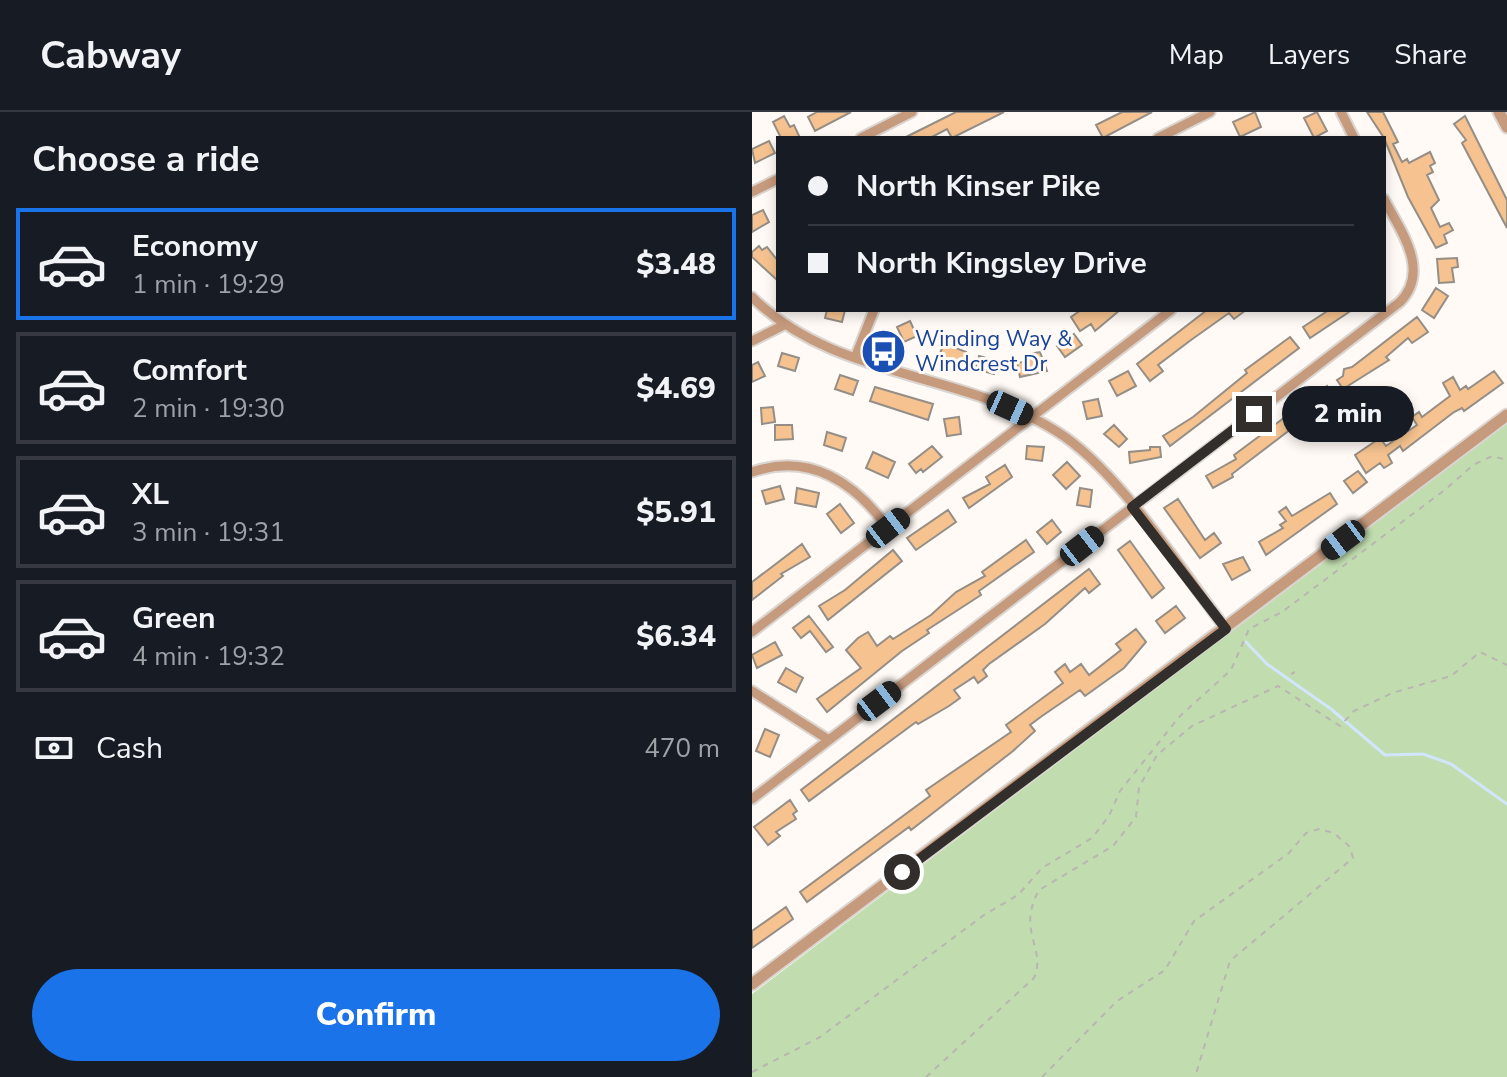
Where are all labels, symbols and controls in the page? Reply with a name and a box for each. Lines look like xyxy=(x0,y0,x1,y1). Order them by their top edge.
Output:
text: Cabway xyxy=(40,30,181,81)
text: Map xyxy=(1169,36,1224,74)
text: Layers xyxy=(1268,36,1350,74)
text: Share xyxy=(1394,36,1467,74)
text: Choose a ride xyxy=(32,135,260,184)
text: North Kinser Pike xyxy=(856,166,1101,207)
text: Economy xyxy=(132,226,258,267)
icon: car xyxy=(36,228,108,300)
text: North Kingsley Drive xyxy=(856,243,1147,284)
text: $3.48 xyxy=(636,244,716,285)
text: 1 min · 19:29 xyxy=(132,267,285,302)
place label: Winding Way & Windcrest Dr xyxy=(915,324,1073,379)
bus stop icon: Winding Way & Windcrest Dr xyxy=(860,327,908,375)
text: Comfort xyxy=(132,350,247,391)
icon: car xyxy=(36,352,108,424)
text: $4.69 xyxy=(636,368,716,409)
callout: 2 min xyxy=(1282,386,1414,442)
car xyxy=(983,387,1037,429)
text: 2 min · 19:30 xyxy=(132,391,285,426)
route end xyxy=(1236,396,1272,432)
text: 2 min xyxy=(1314,396,1382,431)
text: XL xyxy=(132,474,169,515)
icon: car xyxy=(36,476,108,548)
text: $5.91 xyxy=(636,492,716,533)
car xyxy=(862,504,914,552)
text: 3 min · 19:31 xyxy=(132,515,285,550)
car xyxy=(1317,516,1369,564)
car xyxy=(1056,522,1108,570)
text: Green xyxy=(132,598,216,639)
icon: car xyxy=(36,600,108,672)
text: $6.34 xyxy=(636,616,716,657)
text: 4 min · 19:32 xyxy=(132,639,285,674)
car xyxy=(853,677,905,725)
icon: cash xyxy=(32,726,76,770)
text: Cash xyxy=(96,728,163,769)
text: 470 m xyxy=(644,731,720,766)
route start xyxy=(884,854,920,890)
button: Confirm xyxy=(32,969,720,1061)

